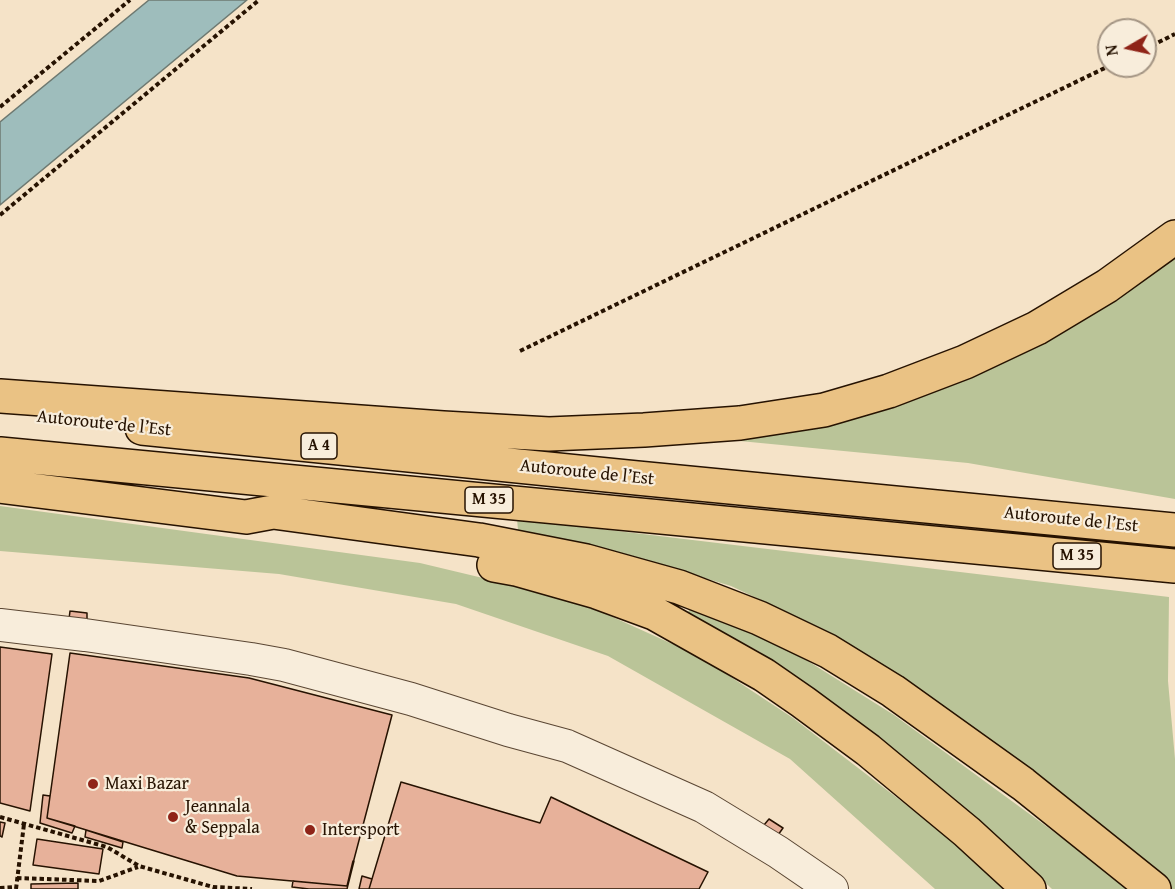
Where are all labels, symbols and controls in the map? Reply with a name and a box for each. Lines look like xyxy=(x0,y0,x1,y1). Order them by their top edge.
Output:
north arrow xyxy=(1097,18,1157,78)
text: N xyxy=(1099,43,1124,58)
street label: Autoroute de l’Est xyxy=(36,406,172,442)
road number: A 4 xyxy=(301,433,337,459)
street label: Autoroute de l’Est xyxy=(519,455,655,491)
road number: M 35 xyxy=(465,487,513,513)
street label: Autoroute de l’Est xyxy=(1003,502,1139,538)
road number: M 35 xyxy=(1053,543,1101,569)
place label: Maxi Bazar xyxy=(105,773,189,795)
marker: Maxi Bazar xyxy=(86,777,100,791)
place label: Jeannala & Seppala xyxy=(185,796,260,838)
marker: Jeannala & Seppala xyxy=(166,810,180,824)
place label: Intersport xyxy=(322,819,400,841)
marker: Intersport xyxy=(303,823,317,837)

